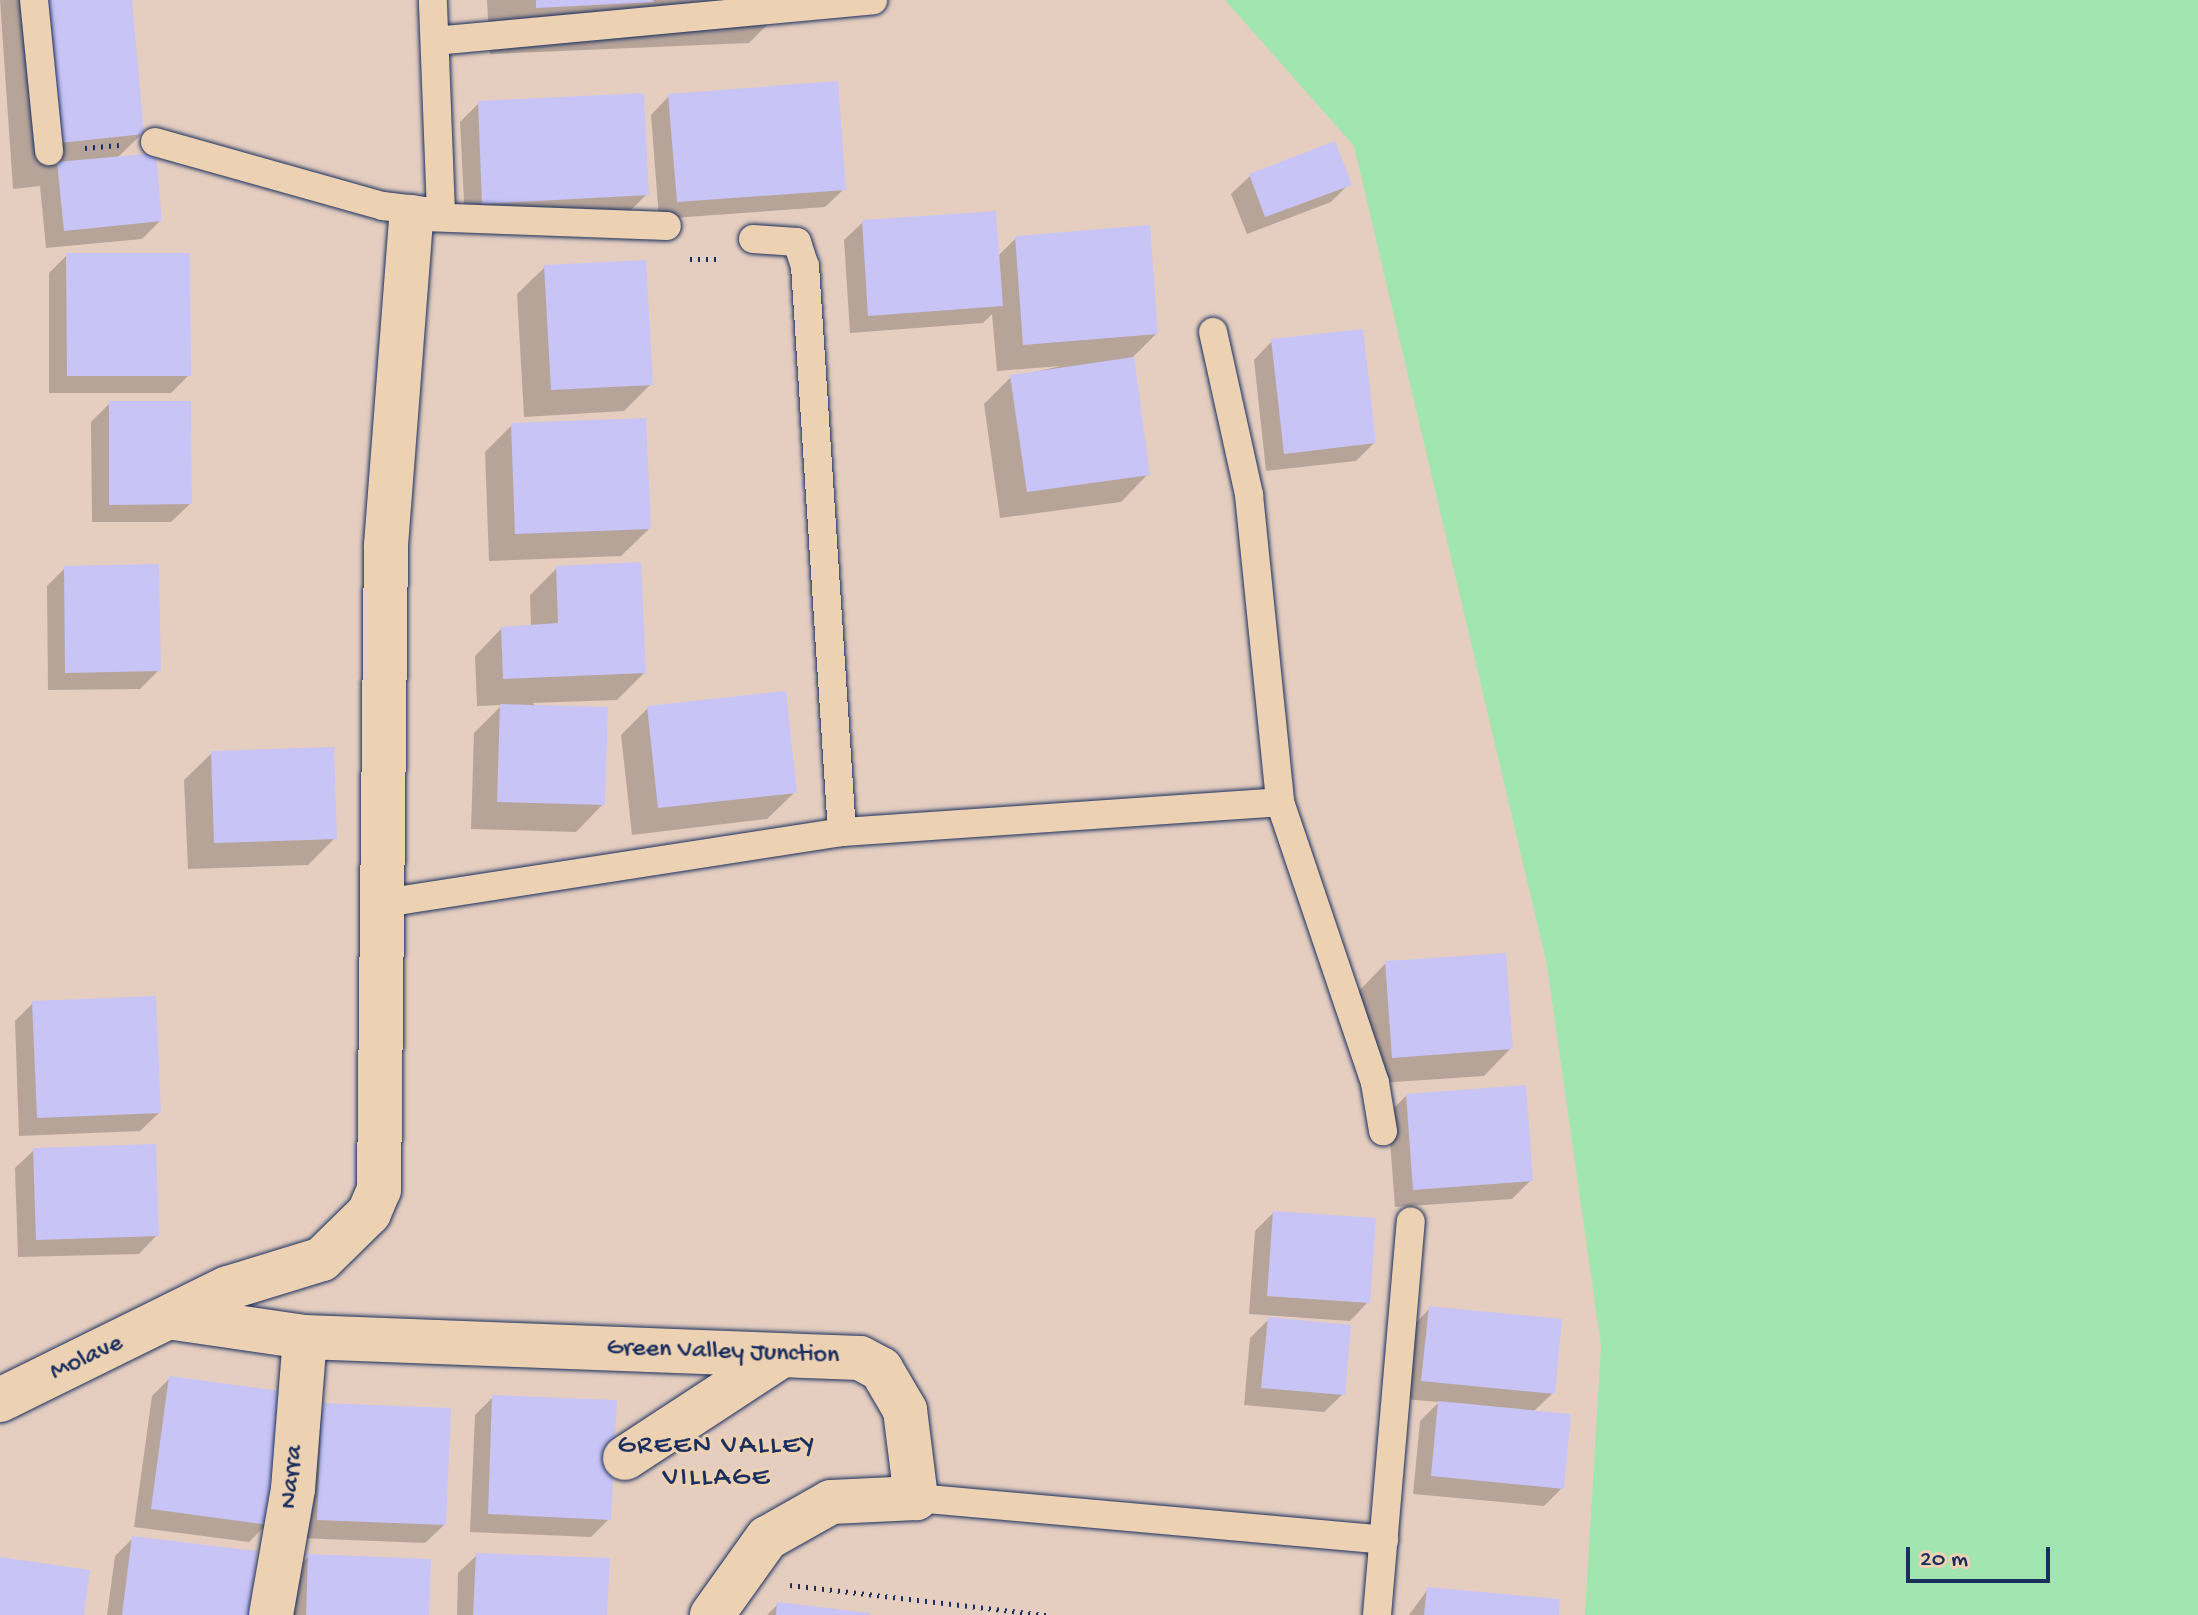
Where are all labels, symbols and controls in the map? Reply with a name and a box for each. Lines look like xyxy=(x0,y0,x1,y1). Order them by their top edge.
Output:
street label: Molave xyxy=(46,1329,128,1389)
street label: Green Valley Junction xyxy=(606,1333,840,1373)
district label: GREEN VALLEY VILLAGE xyxy=(617,1430,817,1496)
street label: Narra xyxy=(274,1443,312,1511)
scale bar xyxy=(1910,1531,2054,1581)
text: 20 m xyxy=(1920,1546,1968,1575)

